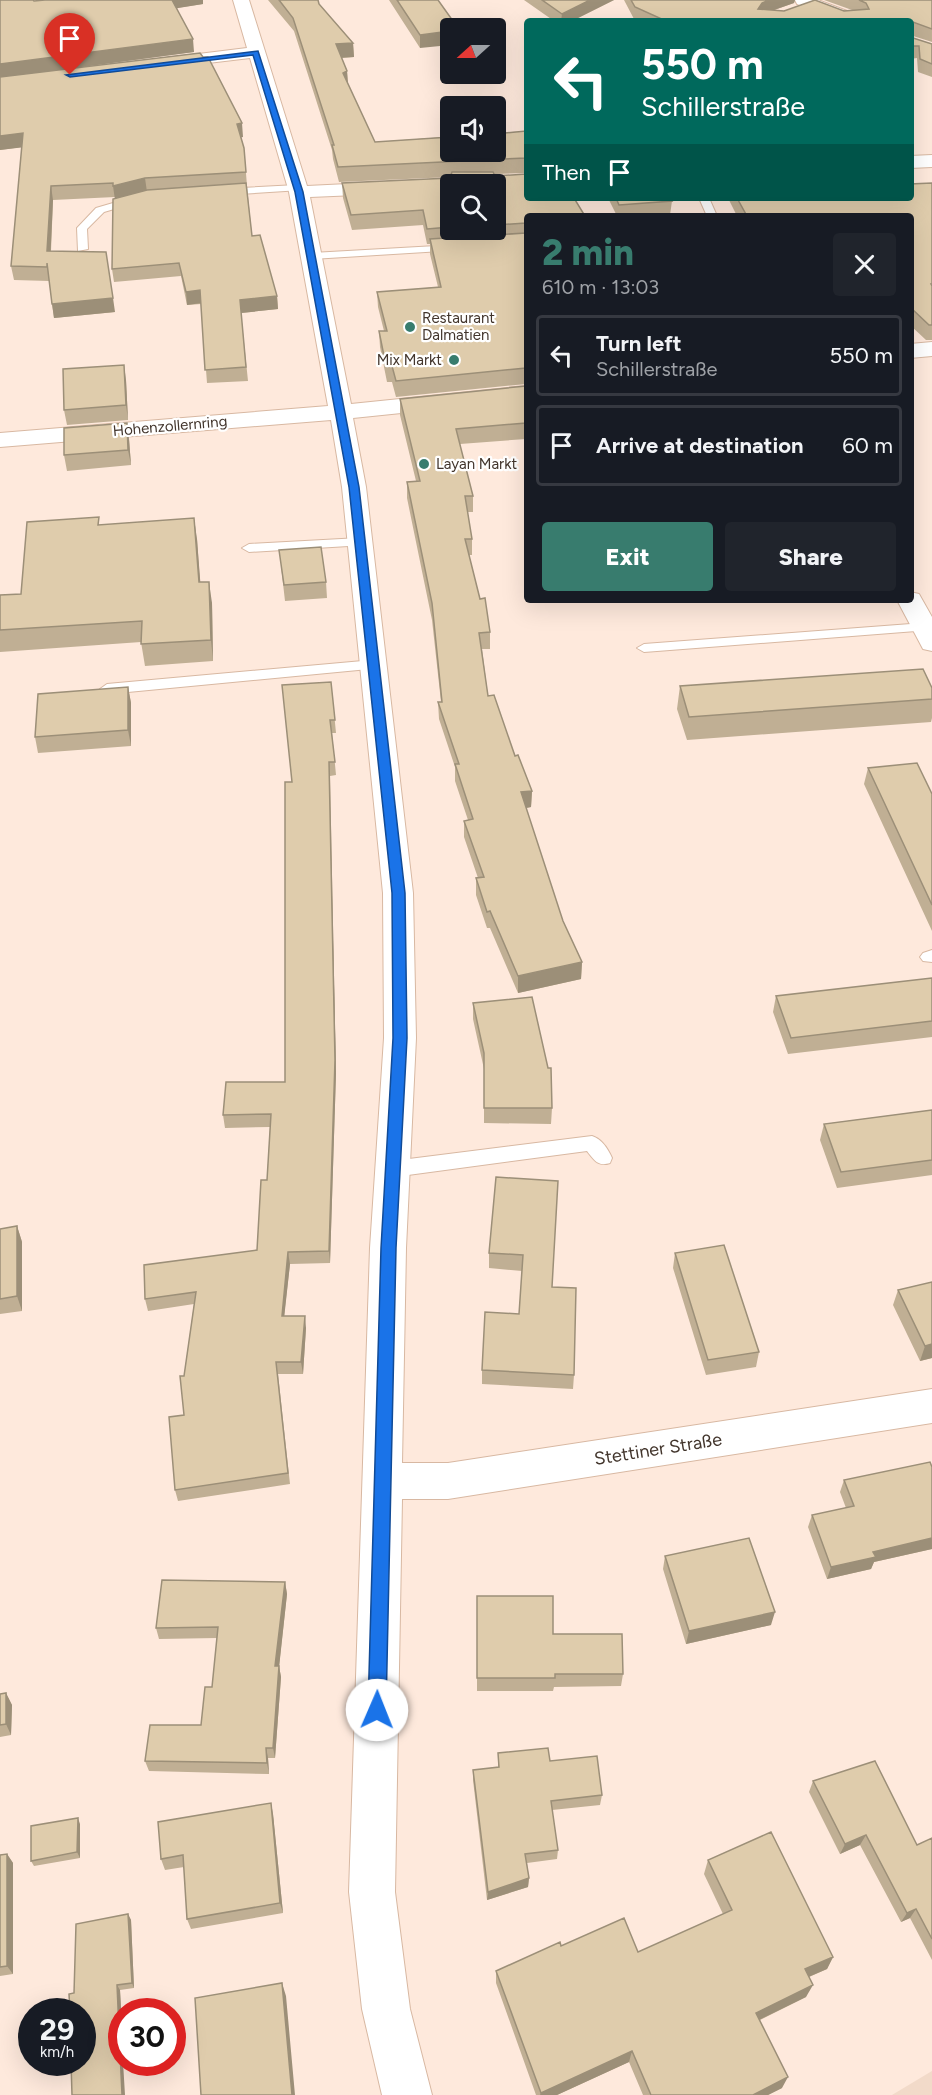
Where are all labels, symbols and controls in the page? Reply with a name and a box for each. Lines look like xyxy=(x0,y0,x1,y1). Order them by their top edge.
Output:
pin xyxy=(44,13,95,75)
north arrow xyxy=(440,18,506,84)
map controls xyxy=(440,18,506,240)
icon: arrive xyxy=(53,22,86,55)
text: 550 m xyxy=(641,39,764,90)
icon: left xyxy=(542,42,620,120)
text: Schillerstraße xyxy=(641,90,805,123)
button: sound xyxy=(440,96,506,162)
icon: arrive xyxy=(603,156,636,189)
text: Then xyxy=(542,159,591,186)
button: search xyxy=(440,174,506,240)
text: 2 min xyxy=(542,231,634,274)
button: close xyxy=(833,233,896,296)
text: 610 m · 13:03 xyxy=(542,275,659,299)
place label: Restaurant Dalmatien xyxy=(422,309,495,344)
marker: Restaurant Dalmatien xyxy=(403,320,417,334)
text: Turn left xyxy=(596,330,682,357)
icon: left xyxy=(545,339,578,372)
text: 550 m xyxy=(829,342,893,369)
place label: Mix Markt xyxy=(377,351,442,369)
marker: Mix Markt xyxy=(447,353,461,367)
text: Schillerstraße xyxy=(596,357,717,381)
street label: Hohenzollernring xyxy=(112,412,228,440)
icon: arrive xyxy=(545,429,578,462)
text: Arrive at destination xyxy=(596,432,804,459)
text: 60 m xyxy=(842,432,893,459)
place label: Layan Markt xyxy=(436,455,517,473)
marker: Layan Markt xyxy=(417,457,431,471)
button: Exit xyxy=(542,522,713,591)
button: Share xyxy=(725,522,896,591)
street label: Stettiner Straße xyxy=(593,1428,724,1470)
position arrow xyxy=(345,1678,409,1742)
speed limit sign: 30 xyxy=(108,1998,186,2076)
text: 29 xyxy=(40,2011,74,2048)
text: km/h xyxy=(40,2043,74,2061)

